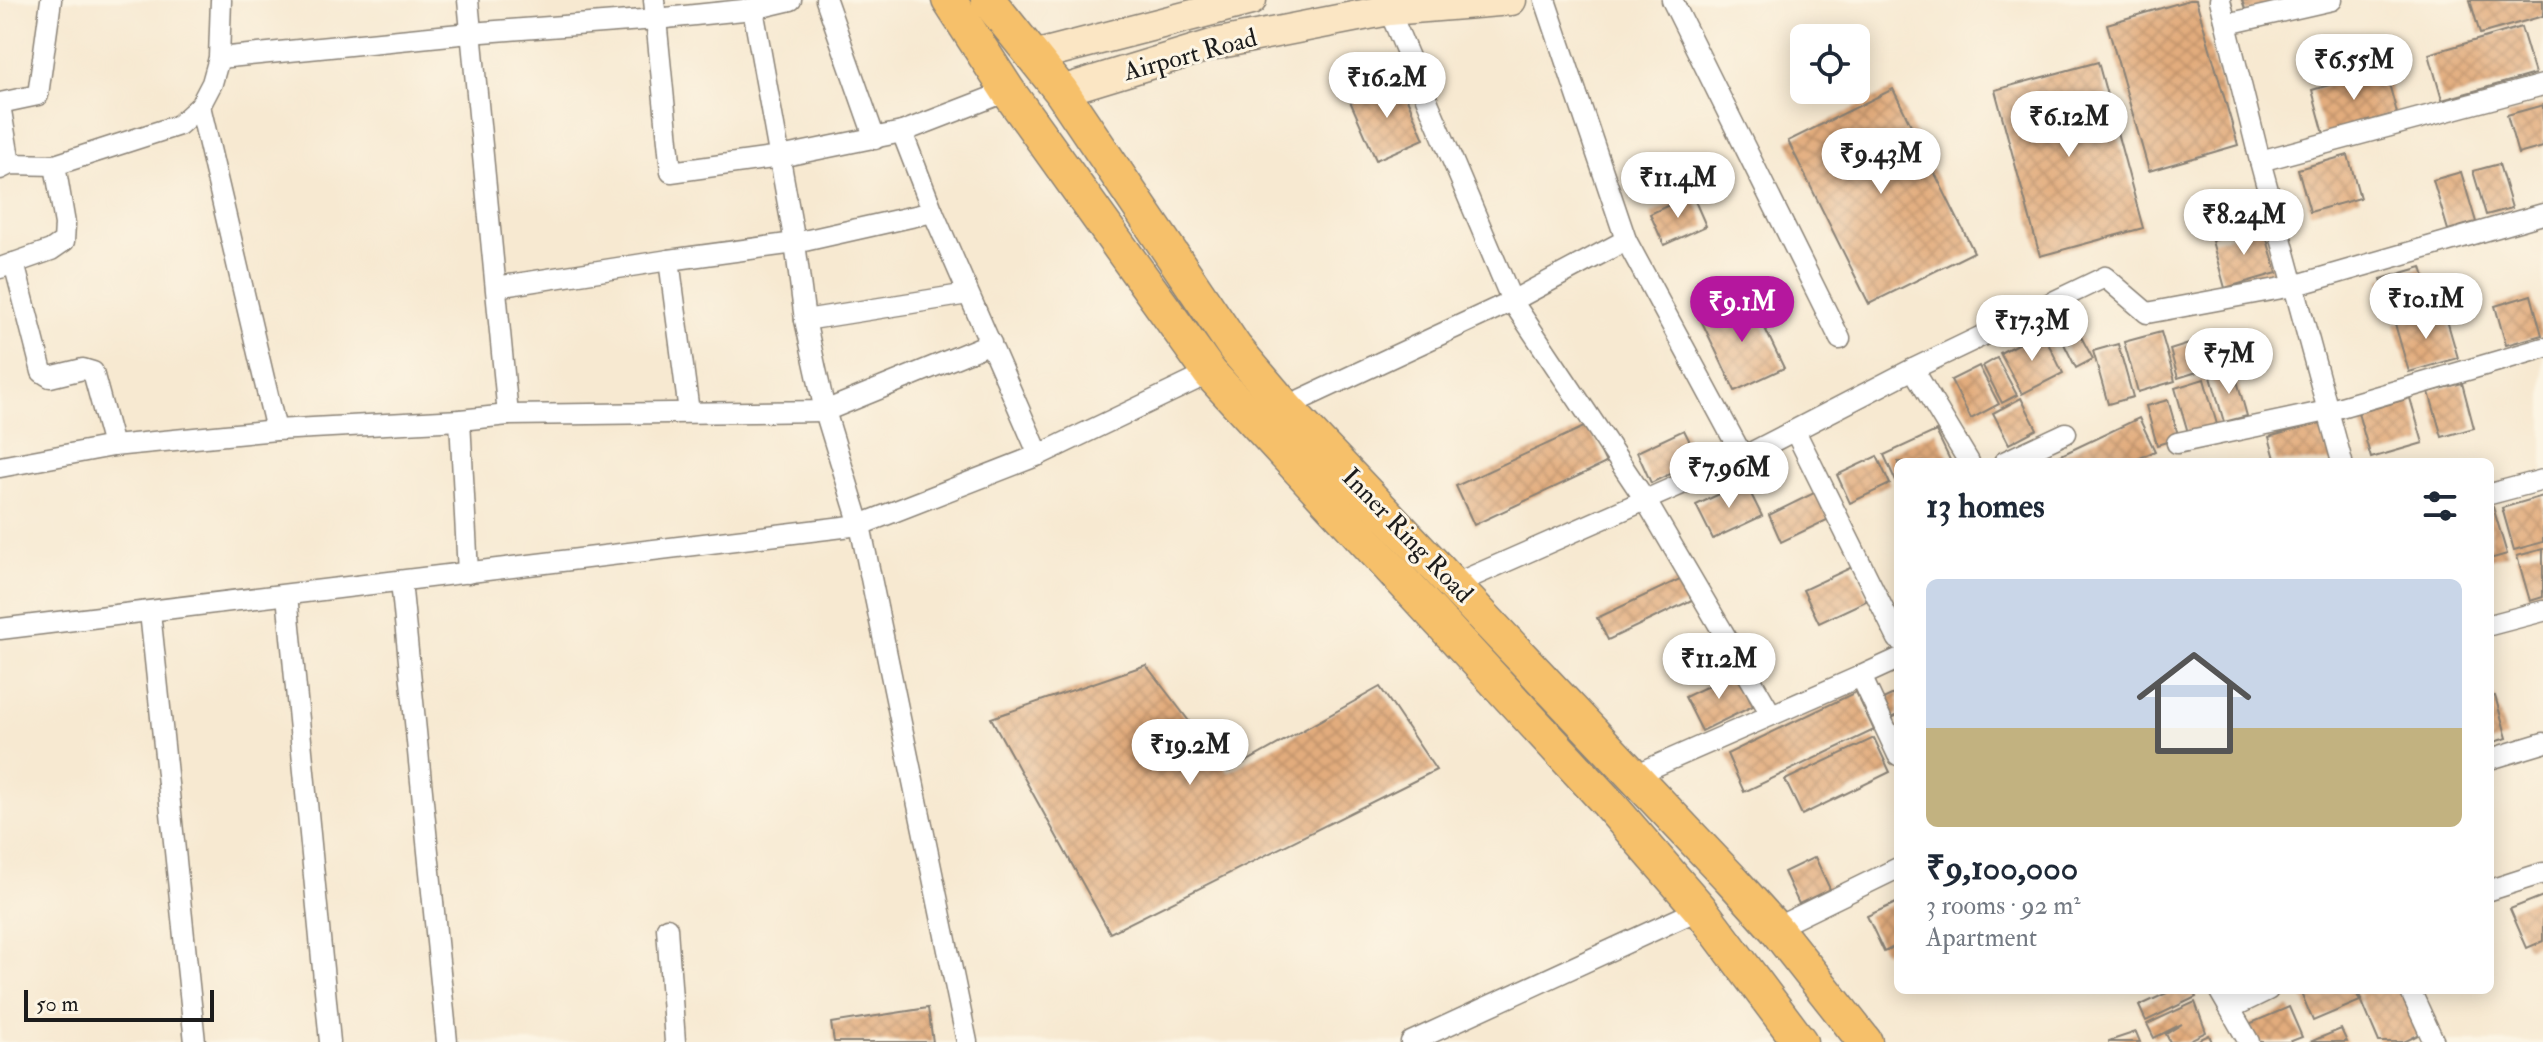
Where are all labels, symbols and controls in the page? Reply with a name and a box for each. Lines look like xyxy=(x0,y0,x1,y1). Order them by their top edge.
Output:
street label: Airport Road xyxy=(1119,22,1261,89)
map controls xyxy=(1790,24,1870,104)
button: locate xyxy=(1790,24,1870,104)
pin: ₹6.55M xyxy=(2289,34,2419,102)
text: ₹6.55M xyxy=(2314,44,2394,76)
pin: ₹16.2M xyxy=(1322,52,1452,120)
text: ₹16.2M xyxy=(1347,62,1427,94)
pin: ₹6.12M xyxy=(2004,91,2134,159)
text: ₹6.12M xyxy=(2029,101,2109,133)
pin: ₹9.43M xyxy=(1816,128,1946,196)
text: ₹9.43M xyxy=(1840,138,1922,170)
pin: ₹11.4M xyxy=(1613,152,1743,220)
text: ₹11.4M xyxy=(1639,162,1717,194)
pin: ₹8.24M xyxy=(2179,189,2309,257)
text: ₹8.24M xyxy=(2202,199,2286,231)
pin: ₹10.1M xyxy=(2361,273,2491,341)
pin: ₹9.1M xyxy=(1686,276,1798,344)
text: ₹10.1M xyxy=(2388,283,2464,315)
text: ₹9.1M xyxy=(1708,286,1776,318)
pin: ₹17.3M xyxy=(1967,295,2097,363)
text: ₹17.3M xyxy=(1994,305,2070,337)
pin: ₹7M xyxy=(2190,328,2268,396)
text: ₹7M xyxy=(2203,338,2255,370)
pin: ₹7.96M xyxy=(1664,442,1794,510)
text: ₹7.96M xyxy=(1688,452,1770,484)
street label: Inner Ring Road xyxy=(1335,462,1480,610)
icon: filters xyxy=(2418,484,2462,528)
text: 13 homes xyxy=(1926,485,2045,528)
icon: home xyxy=(2122,631,2266,775)
pin: ₹11.2M xyxy=(1654,633,1784,701)
text: ₹11.2M xyxy=(1681,643,1757,675)
pin: ₹19.2M xyxy=(1125,719,1255,787)
text: ₹19.2M xyxy=(1150,729,1230,761)
text: ₹9,100,000 xyxy=(1926,847,2078,890)
text: 3 rooms · 92 m² xyxy=(1926,890,2081,922)
text: Apartment xyxy=(1926,922,2037,954)
scale bar xyxy=(24,986,214,1022)
text: 50 m xyxy=(36,990,78,1018)

